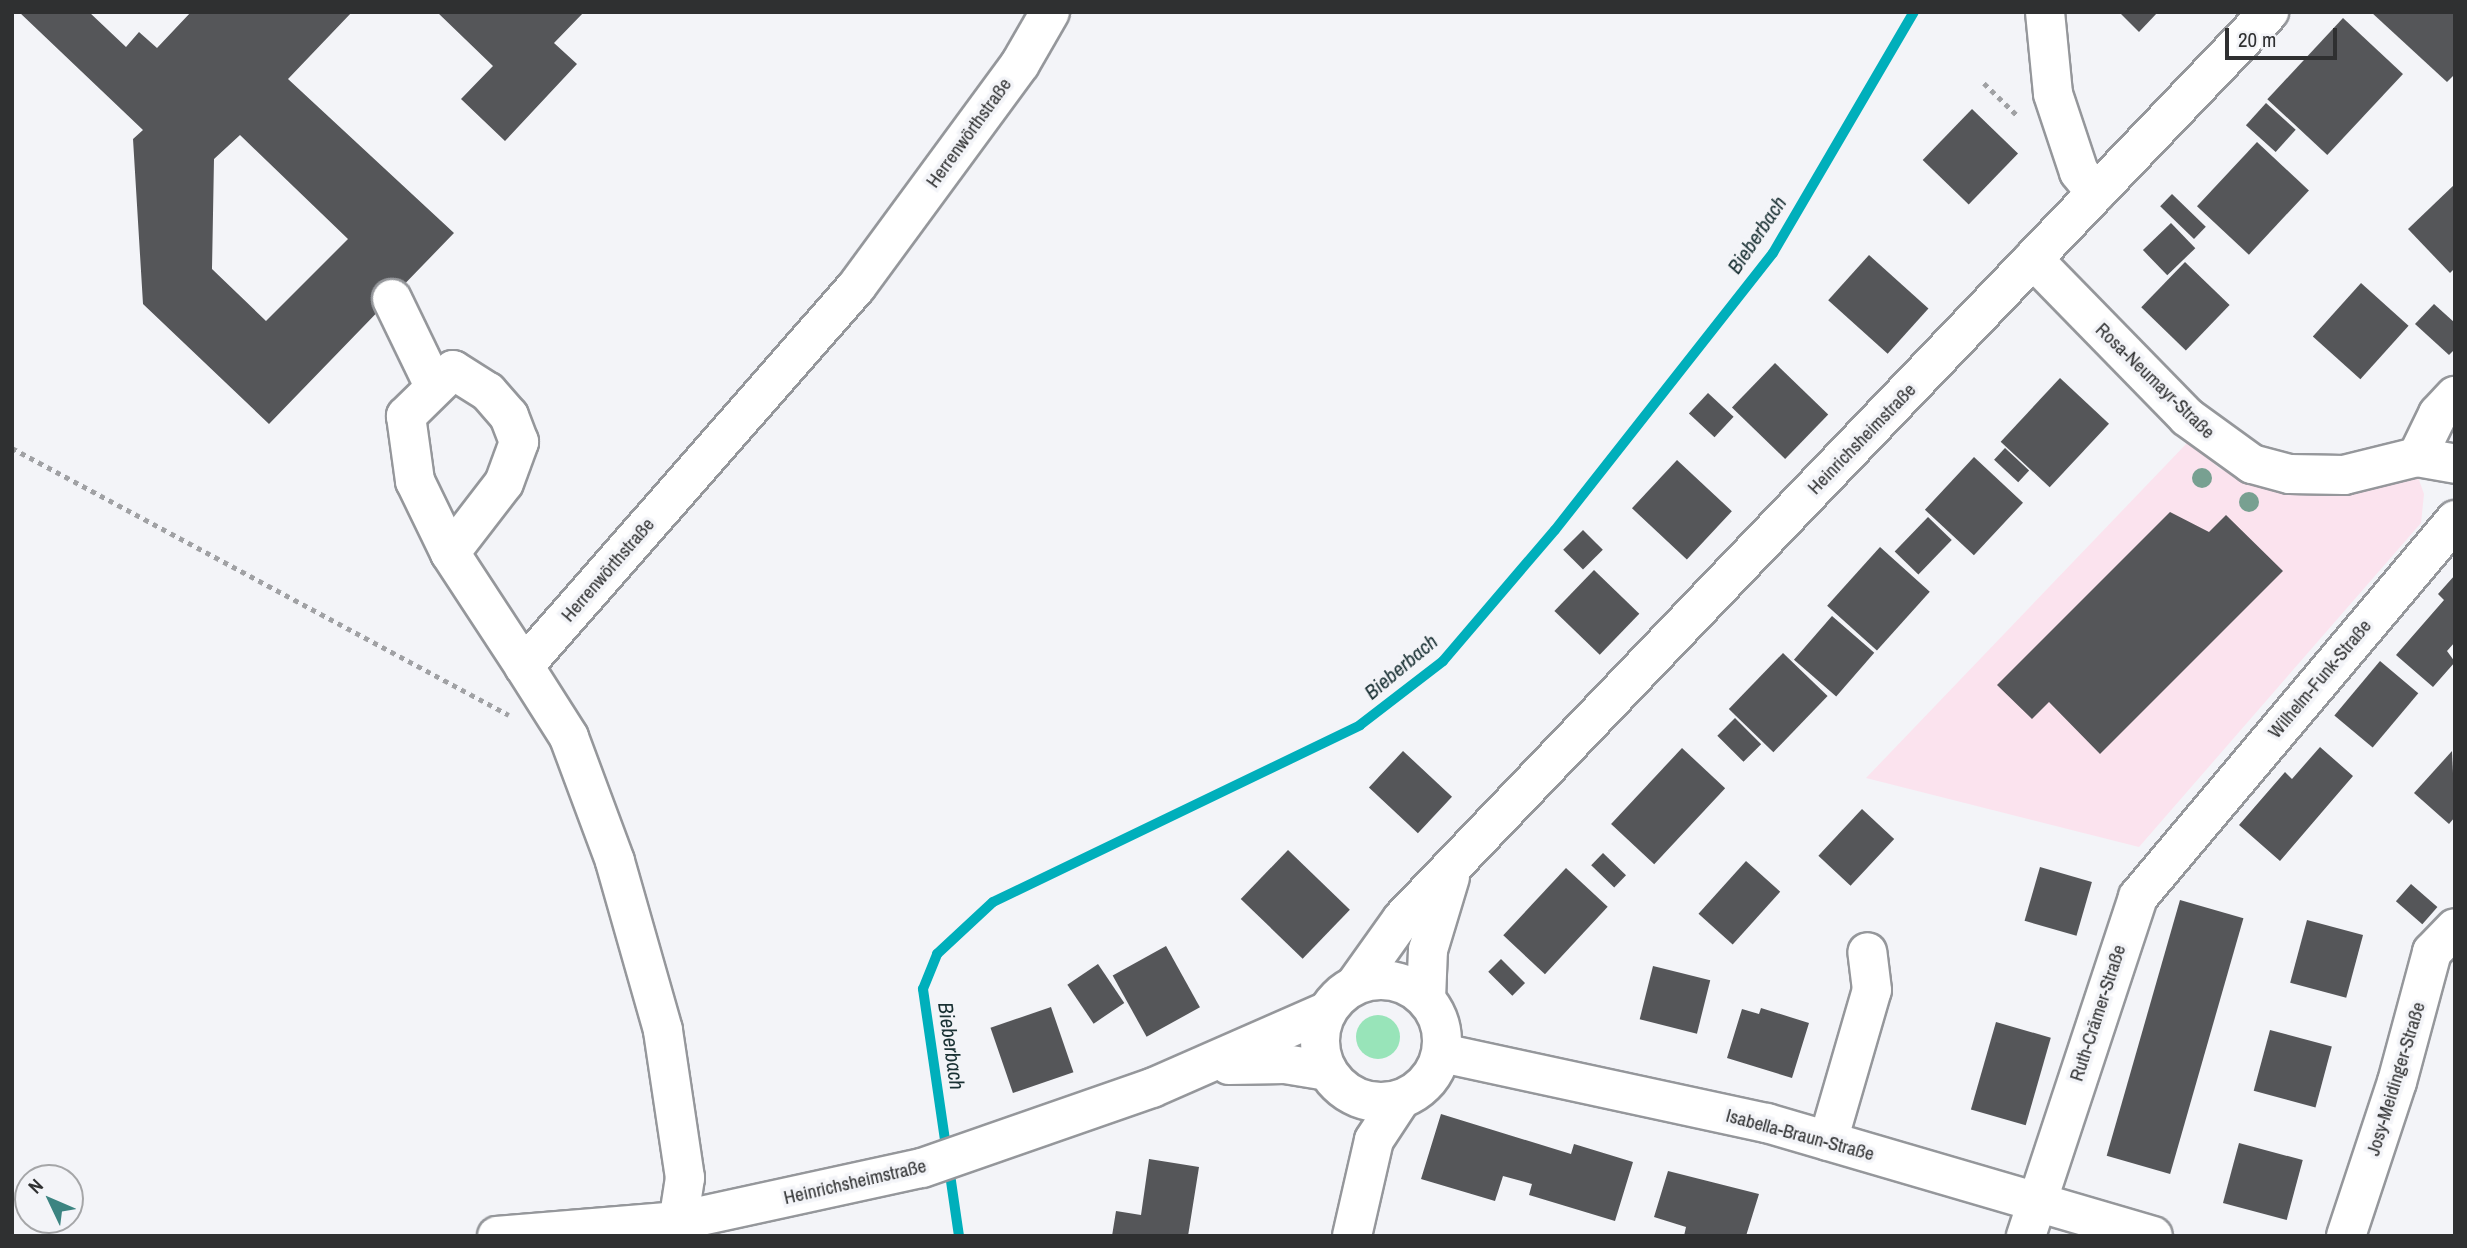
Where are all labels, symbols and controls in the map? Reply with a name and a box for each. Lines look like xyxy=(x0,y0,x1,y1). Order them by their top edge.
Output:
scale bar xyxy=(2229,14,2341,58)
text: 20 m xyxy=(2238,25,2276,54)
street label: Herrenwörthstraße xyxy=(922,74,1016,192)
water label: Bieberbach xyxy=(1722,191,1792,279)
street label: Rosa-Neumayr-Straße xyxy=(2091,318,2219,444)
street label: Heinrichsheimstraße xyxy=(1803,379,1921,499)
street label: Herrenwörthstraße xyxy=(557,514,659,626)
street label: Wilhelm-Funk-Straße xyxy=(2264,615,2376,743)
water label: Bieberbach xyxy=(1359,629,1443,705)
street label: Ruth-Crämer-Straße xyxy=(2065,942,2131,1084)
street label: Josy-Meidinger-Straße xyxy=(2362,999,2430,1159)
water label: Bieberbach xyxy=(932,1001,970,1091)
street label: Isabella-Braun-Straße xyxy=(1723,1104,1877,1166)
street label: Heinrichsheimstraße xyxy=(782,1155,928,1209)
north arrow xyxy=(14,1164,84,1234)
text: N xyxy=(22,1173,49,1199)

